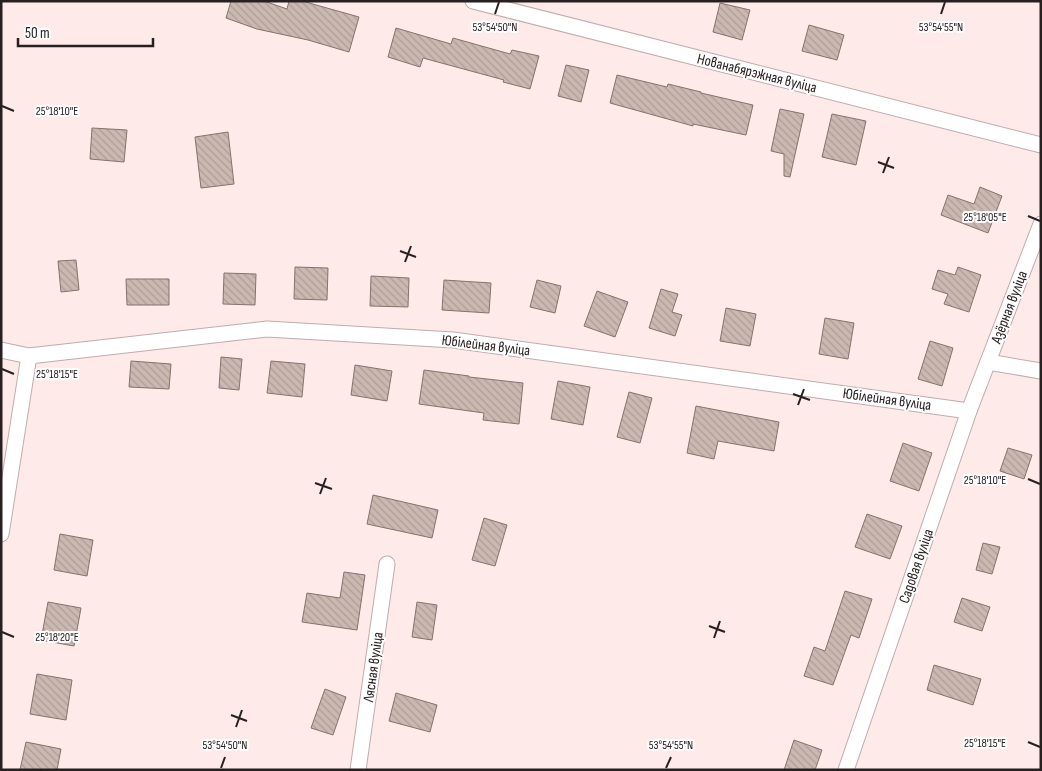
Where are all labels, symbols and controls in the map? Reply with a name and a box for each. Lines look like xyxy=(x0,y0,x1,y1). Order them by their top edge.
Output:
scale bar xyxy=(18,15,152,47)
text: 53°54'50"N xyxy=(473,20,517,35)
text: 53°54'55"N xyxy=(919,20,963,35)
text: 50 m xyxy=(25,24,50,43)
street label: Нованабярэжная вуліца xyxy=(695,49,819,98)
text: 25°18'10"E xyxy=(36,104,78,119)
text: 25°18'05"E xyxy=(963,210,1007,225)
street label: Азёрная вуліца xyxy=(987,268,1032,347)
street label: Юбілейная вуліца xyxy=(441,331,532,360)
text: 25°18'15"E xyxy=(36,367,78,382)
street label: Юбілейная вуліца xyxy=(842,384,933,415)
text: 25°18'10"E xyxy=(964,473,1006,488)
street label: Садовая вуліца xyxy=(895,526,938,606)
text: 25°18'20"E xyxy=(35,630,79,645)
street label: Лясная вуліца xyxy=(359,631,388,704)
text: 25°18'15"E xyxy=(964,736,1006,751)
text: 53°54'50"N xyxy=(203,738,247,753)
text: 53°54'55"N xyxy=(649,738,693,753)

